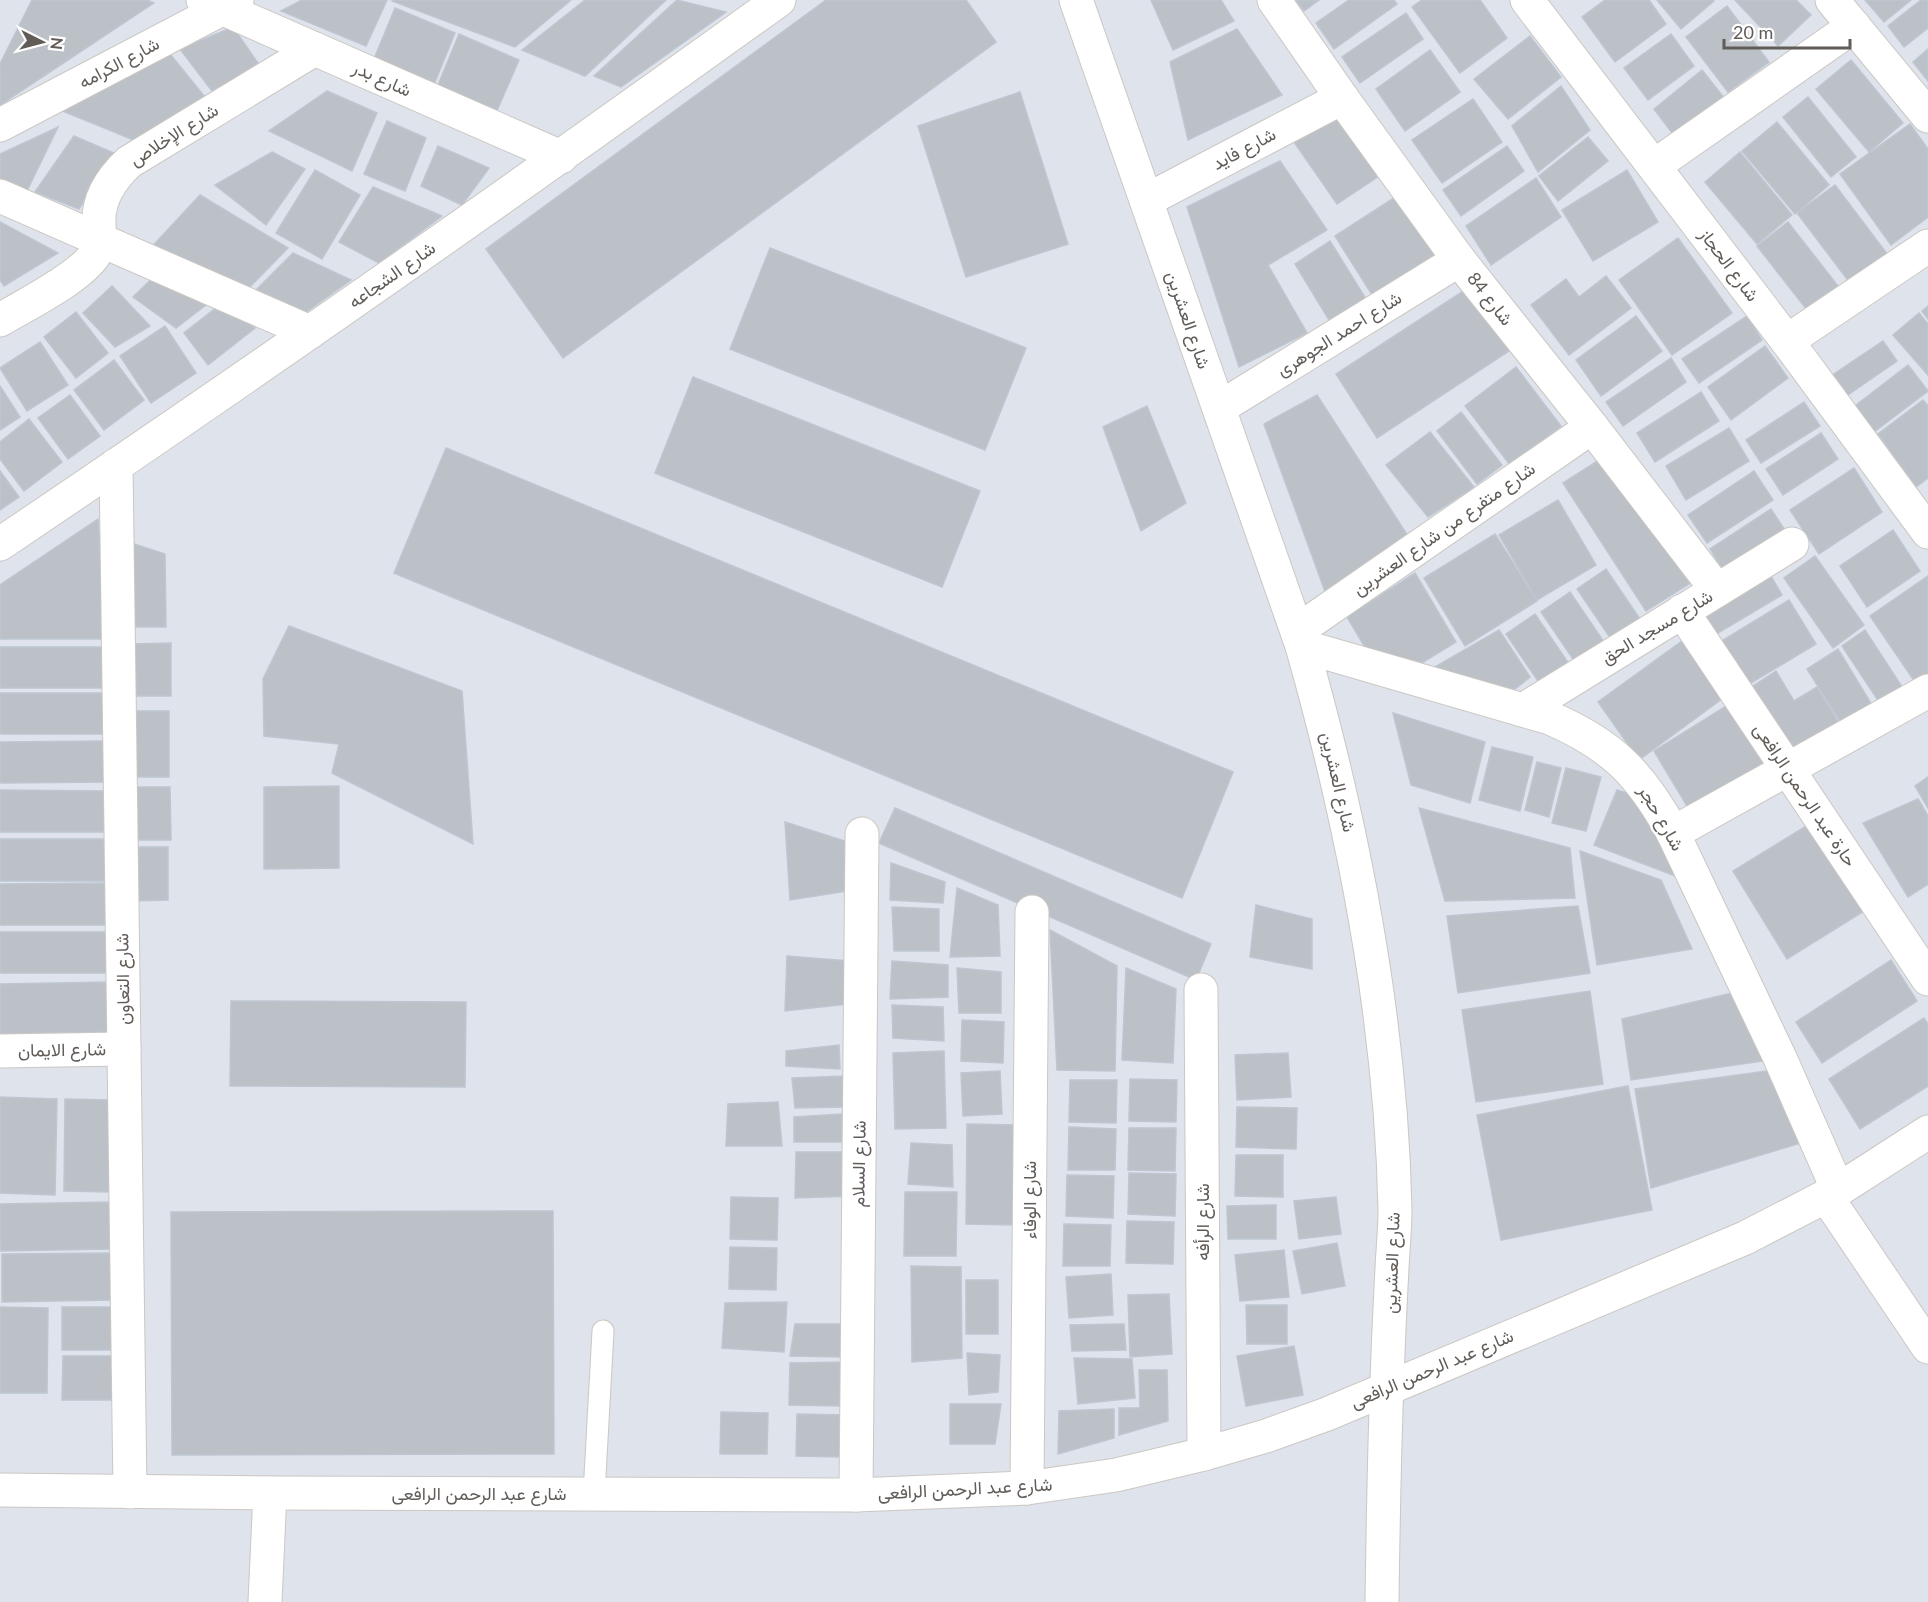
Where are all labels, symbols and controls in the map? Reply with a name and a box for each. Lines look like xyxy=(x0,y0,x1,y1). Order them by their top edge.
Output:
north arrow xyxy=(12,12,72,72)
scale bar xyxy=(1724,12,1850,50)
text: 20 m xyxy=(1733,21,1773,43)
street label: شارع الكرامه xyxy=(74,32,164,94)
text: N xyxy=(47,36,68,51)
street label: شارع بدر xyxy=(348,55,415,103)
street label: شارع الإخلاص xyxy=(125,98,223,172)
street label: شارع فايد xyxy=(1208,122,1280,176)
street label: شارع الحجاز xyxy=(1693,223,1764,306)
street label: شارع الشجاعه xyxy=(344,236,440,314)
street label: شارع 84 xyxy=(1462,267,1518,331)
street label: شارع العشرين xyxy=(1160,268,1216,372)
street label: شارع احمد الجوهرى xyxy=(1272,286,1406,382)
street label: شارع متفرع من شارع العشرين xyxy=(1348,457,1540,601)
street label: شارع مسجد الحق xyxy=(1597,584,1717,670)
street label: حارة عبد الرحمن الرافعى xyxy=(1749,718,1862,871)
street label: شارع العشرين xyxy=(1315,730,1361,834)
street label: شارع حجر xyxy=(1632,780,1689,855)
street label: شارع التعاون xyxy=(110,933,136,1025)
street label: شارع الايمان xyxy=(18,1037,106,1063)
street label: شارع السلام xyxy=(846,1120,872,1208)
street label: شارع الوفاء xyxy=(1018,1161,1042,1239)
street label: شارع الرأفه xyxy=(1191,1183,1215,1261)
street label: شارع العشرين xyxy=(1378,1212,1406,1314)
street label: شارع عبد الرحمن الرافعى xyxy=(1347,1324,1517,1414)
street label: شارع عبد الرحمن الرافعى xyxy=(877,1472,1053,1506)
street label: شارع عبد الرحمن الرافعى xyxy=(392,1482,566,1506)

